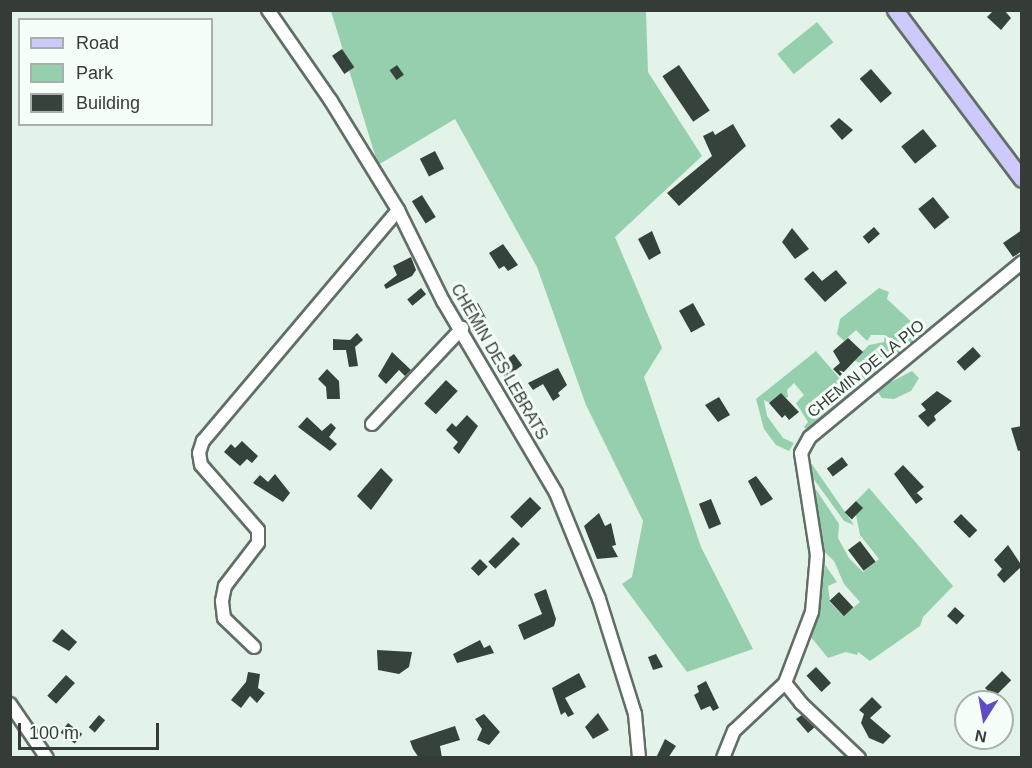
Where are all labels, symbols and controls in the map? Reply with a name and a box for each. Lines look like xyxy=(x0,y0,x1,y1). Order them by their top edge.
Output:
legend xyxy=(18,18,213,126)
text: Road xyxy=(76,33,119,53)
text: Park xyxy=(76,63,113,83)
text: Building xyxy=(76,93,140,113)
street label: CHEMIN DES LEBRATS xyxy=(447,281,551,443)
street label: CHEMIN DE LA PIO xyxy=(803,316,929,422)
north arrow xyxy=(954,690,1014,750)
scale bar xyxy=(21,711,162,749)
text: 100 m xyxy=(29,723,79,743)
text: N xyxy=(974,727,988,746)

